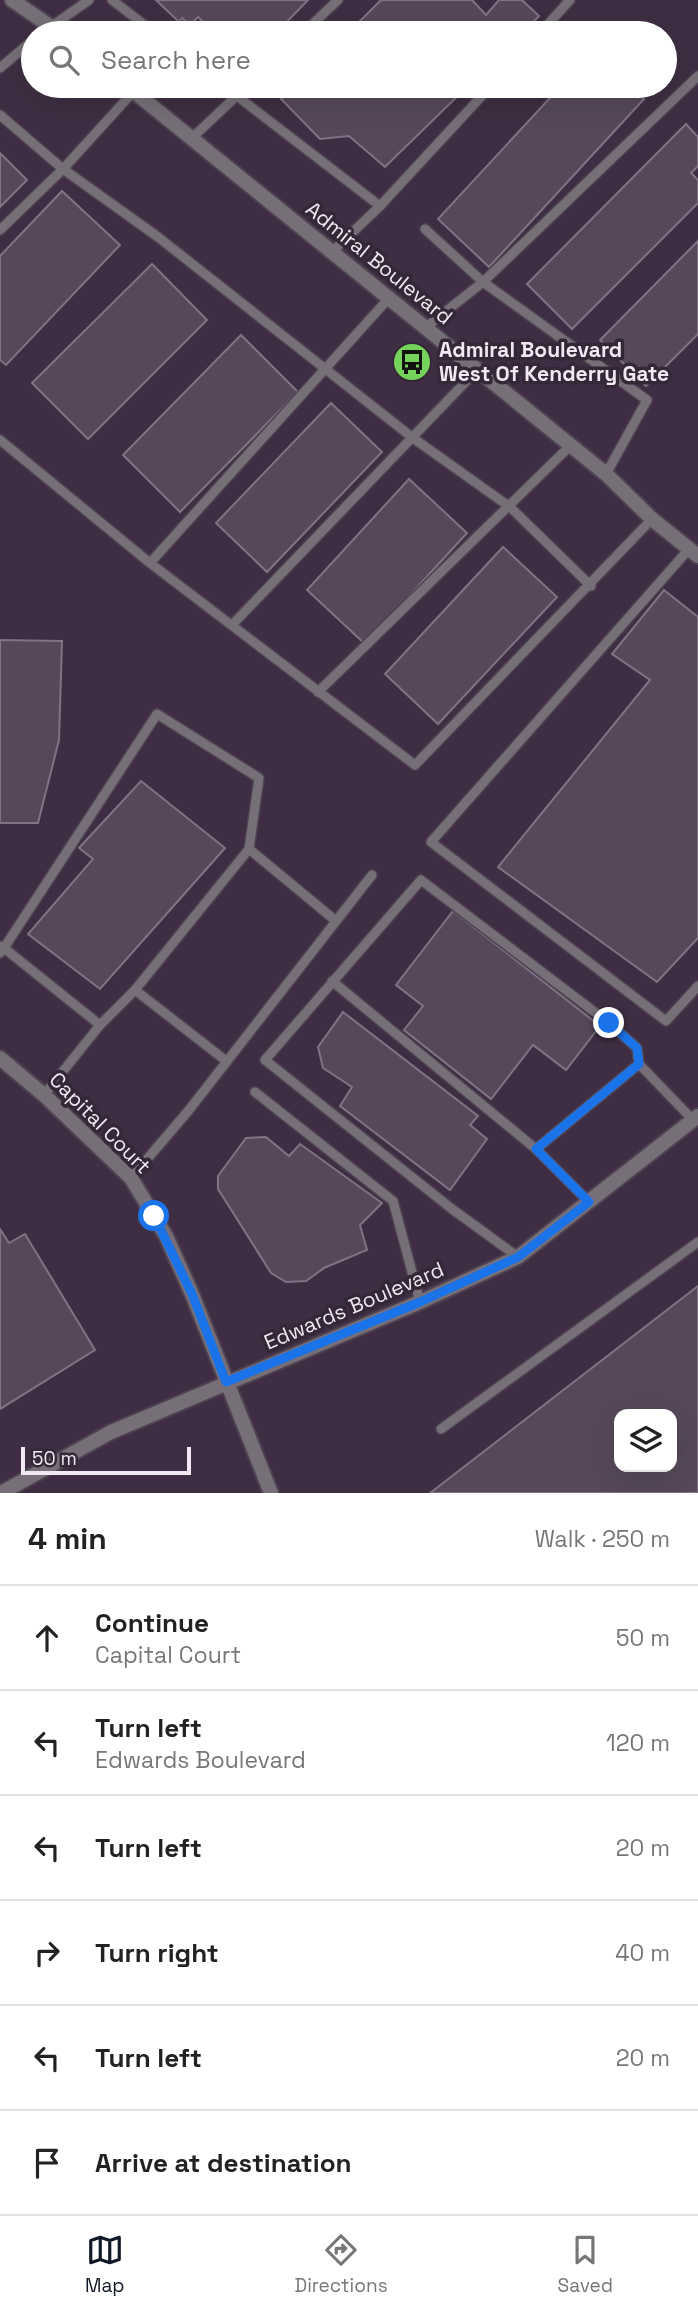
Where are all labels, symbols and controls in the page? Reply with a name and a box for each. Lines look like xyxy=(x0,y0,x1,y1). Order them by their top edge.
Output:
search box xyxy=(21,21,677,98)
icon: search xyxy=(45,41,83,79)
text: Search here xyxy=(101,43,251,77)
street label: Admiral Boulevard xyxy=(300,195,458,330)
place label: Admiral Boulevard West Of Kenderry Gate xyxy=(439,336,669,387)
bus stop icon: Admiral Boulevard West Of Kenderry Gate xyxy=(391,341,433,383)
route end xyxy=(593,1007,624,1038)
street label: Capital Court xyxy=(44,1066,157,1179)
route start xyxy=(138,1200,169,1231)
street label: Edwards Boulevard xyxy=(260,1255,448,1356)
map controls xyxy=(614,1409,677,1472)
button: layers xyxy=(614,1409,677,1472)
scale bar xyxy=(21,1444,191,1476)
text: 50 m xyxy=(32,1446,77,1471)
text: 4 min xyxy=(28,1519,107,1558)
text: Walk · 250 m xyxy=(535,1524,670,1554)
text: Continue xyxy=(95,1606,209,1640)
icon: ahead xyxy=(28,1619,66,1657)
text: 50 m xyxy=(616,1623,670,1653)
text: Capital Court xyxy=(95,1640,241,1670)
text: Turn left xyxy=(95,1711,202,1745)
icon: left xyxy=(28,1724,66,1762)
text: 120 m xyxy=(606,1728,670,1758)
text: Edwards Boulevard xyxy=(95,1745,306,1775)
icon: left xyxy=(28,1829,66,1867)
text: Turn left xyxy=(95,1831,202,1865)
text: 20 m xyxy=(616,1833,670,1863)
icon: right xyxy=(28,1934,66,1972)
text: Turn right xyxy=(95,1936,219,1970)
text: 40 m xyxy=(615,1938,670,1968)
icon: left xyxy=(28,2039,66,2077)
text: Turn left xyxy=(95,2041,202,2075)
text: 20 m xyxy=(616,2043,670,2073)
icon: arrive xyxy=(28,2144,66,2182)
text: Arrive at destination xyxy=(95,2146,352,2180)
tab: Map xyxy=(85,2231,125,2298)
tab: Directions xyxy=(295,2231,388,2298)
tab: Saved xyxy=(558,2231,613,2298)

